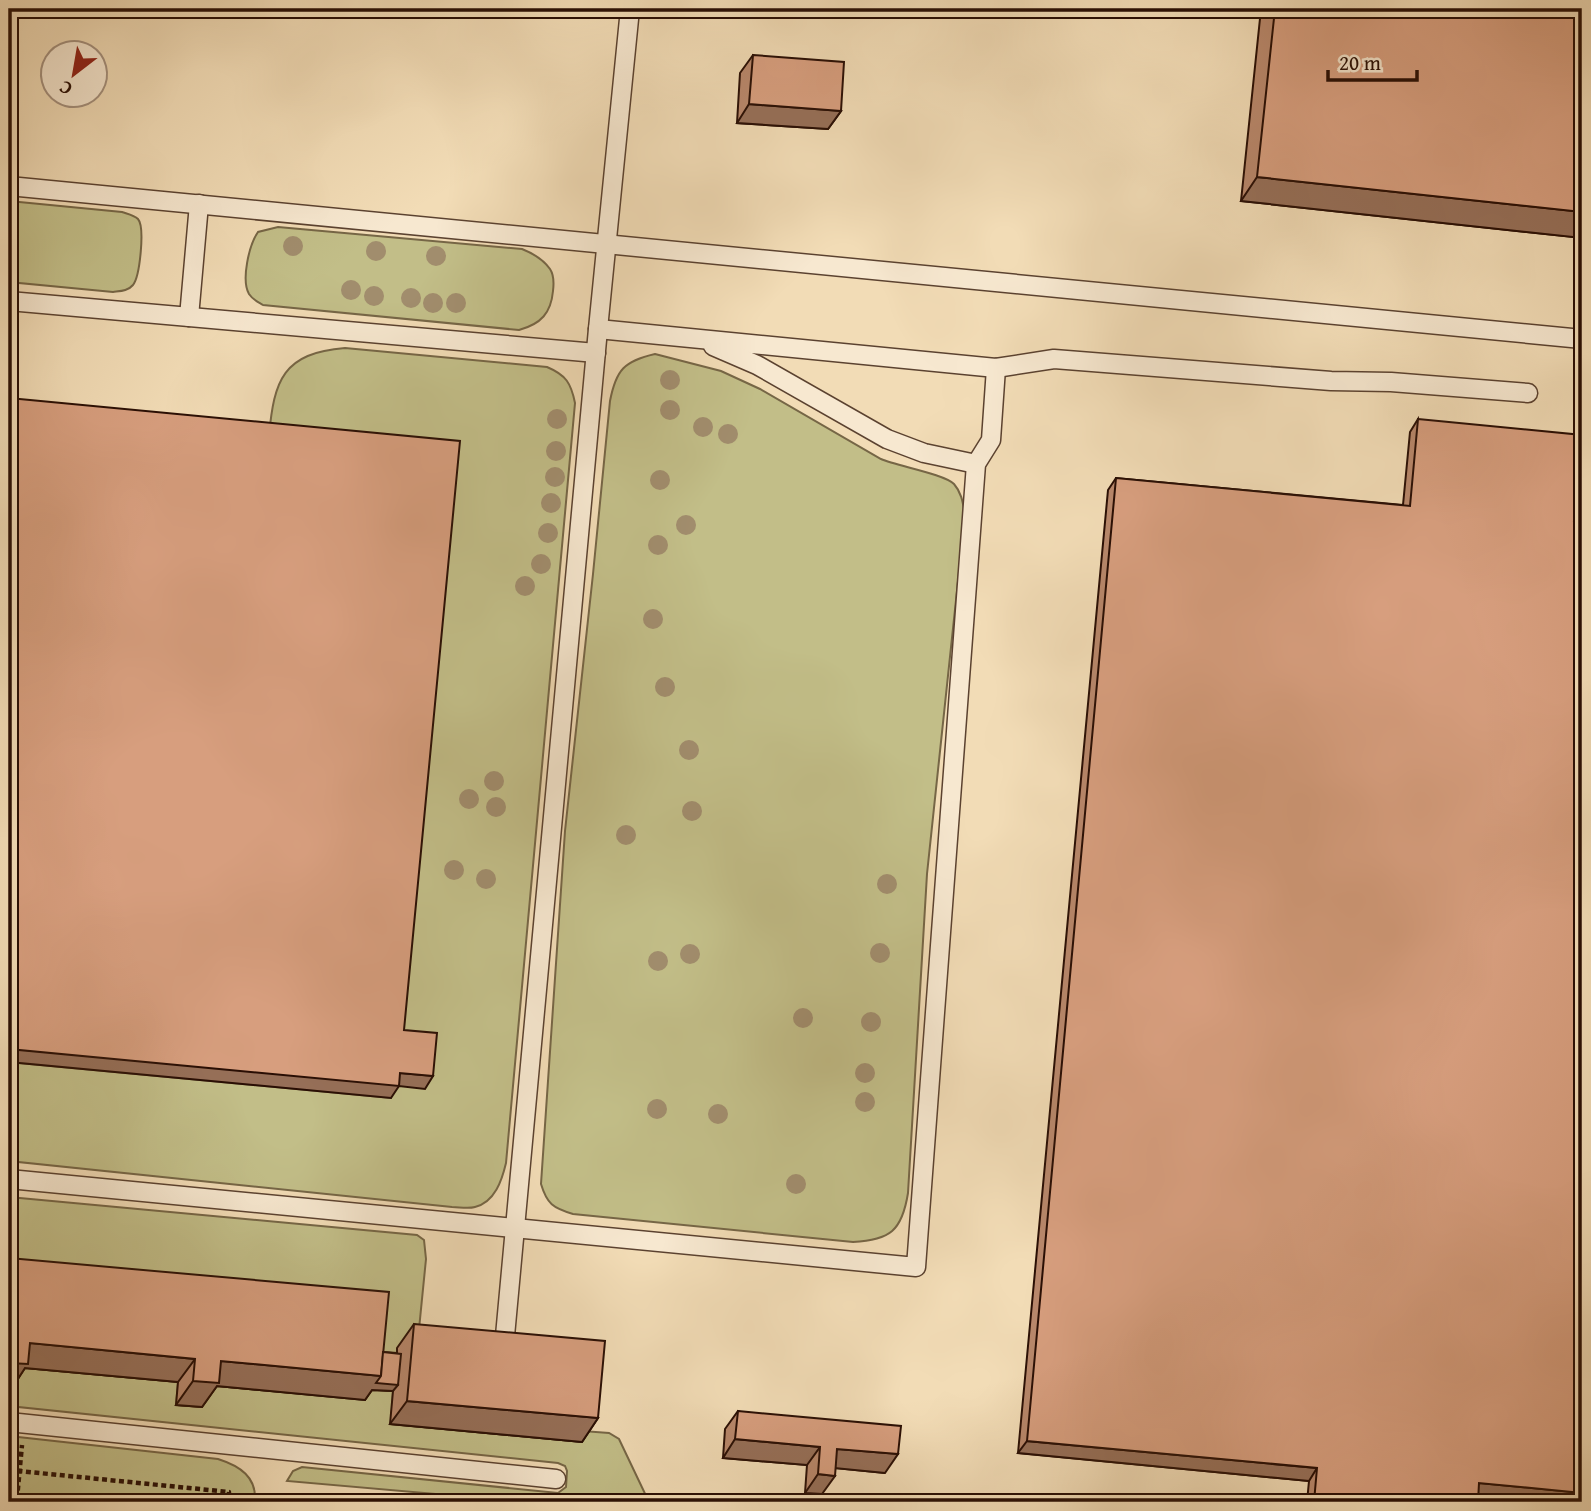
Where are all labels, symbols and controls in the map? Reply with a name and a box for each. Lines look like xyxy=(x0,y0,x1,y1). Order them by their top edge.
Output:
north arrow xyxy=(38,38,108,108)
scale bar xyxy=(1328,38,1418,82)
text: 20 m xyxy=(1339,47,1381,78)
text: С xyxy=(53,74,77,103)

